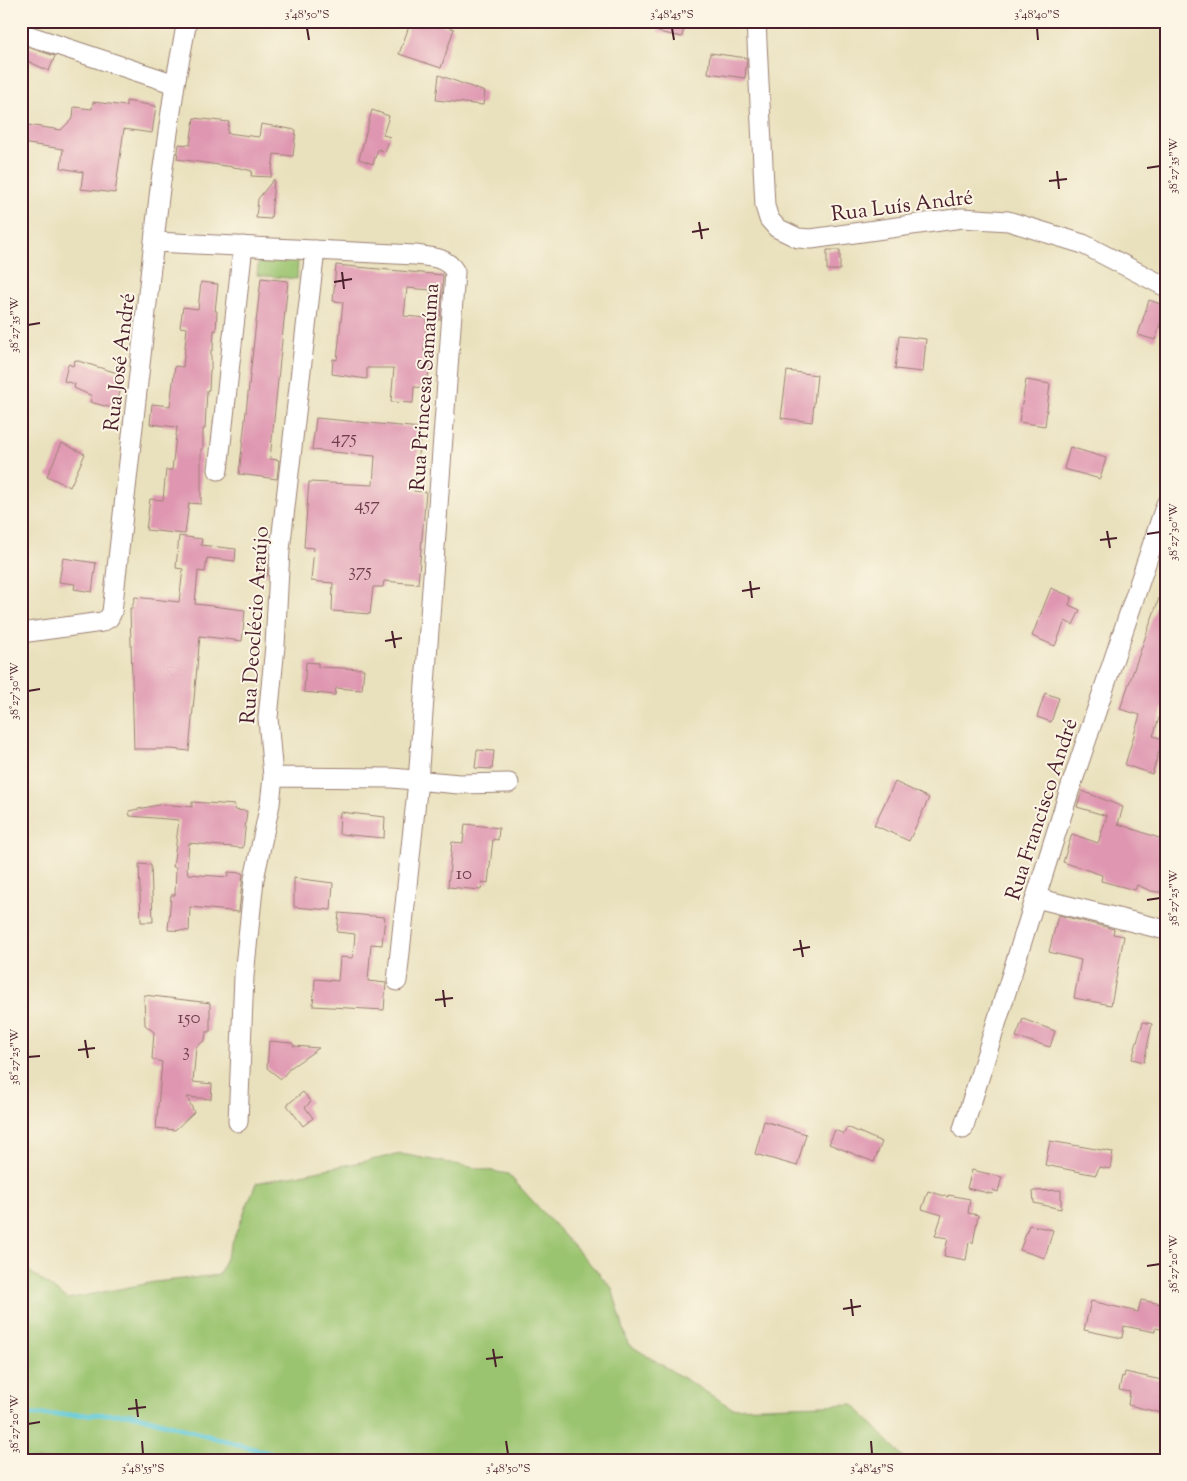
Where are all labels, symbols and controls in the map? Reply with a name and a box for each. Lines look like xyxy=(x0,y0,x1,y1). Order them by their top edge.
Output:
text: 3°48'50"S xyxy=(285,6,329,24)
text: 3°48'45"S xyxy=(650,6,694,24)
text: 3°48'40"S xyxy=(1014,6,1060,24)
text: 38°27'35"W xyxy=(1165,137,1183,194)
street label: Rua Luís André xyxy=(830,183,975,231)
street label: Rua Princesa Samaúma xyxy=(404,282,448,492)
street label: Rua José André xyxy=(98,291,144,433)
text: 38°27'35"W xyxy=(6,296,24,353)
house number: 475 xyxy=(331,425,357,452)
house number: 457 xyxy=(354,492,380,519)
text: 38°27'30"W xyxy=(1165,502,1183,561)
street label: Rua Deoclécio Araújo xyxy=(234,525,278,725)
house number: 375 xyxy=(348,558,372,585)
text: 38°27'30"W xyxy=(6,661,24,720)
street label: Rua Francisco André xyxy=(999,715,1086,904)
house number: 10 xyxy=(456,861,472,888)
text: 38°27'25"W xyxy=(1165,869,1183,926)
house number: 150 xyxy=(177,1005,201,1032)
text: 38°27'25"W xyxy=(6,1028,24,1085)
house number: 3 xyxy=(182,1038,190,1065)
text: 38°27'20"W xyxy=(1165,1234,1183,1293)
text: 38°27'20"W xyxy=(6,1394,24,1453)
text: 3°48'55"S xyxy=(122,1460,164,1478)
text: 3°48'50"S xyxy=(486,1460,530,1478)
text: 3°48'45"S xyxy=(850,1460,894,1478)

